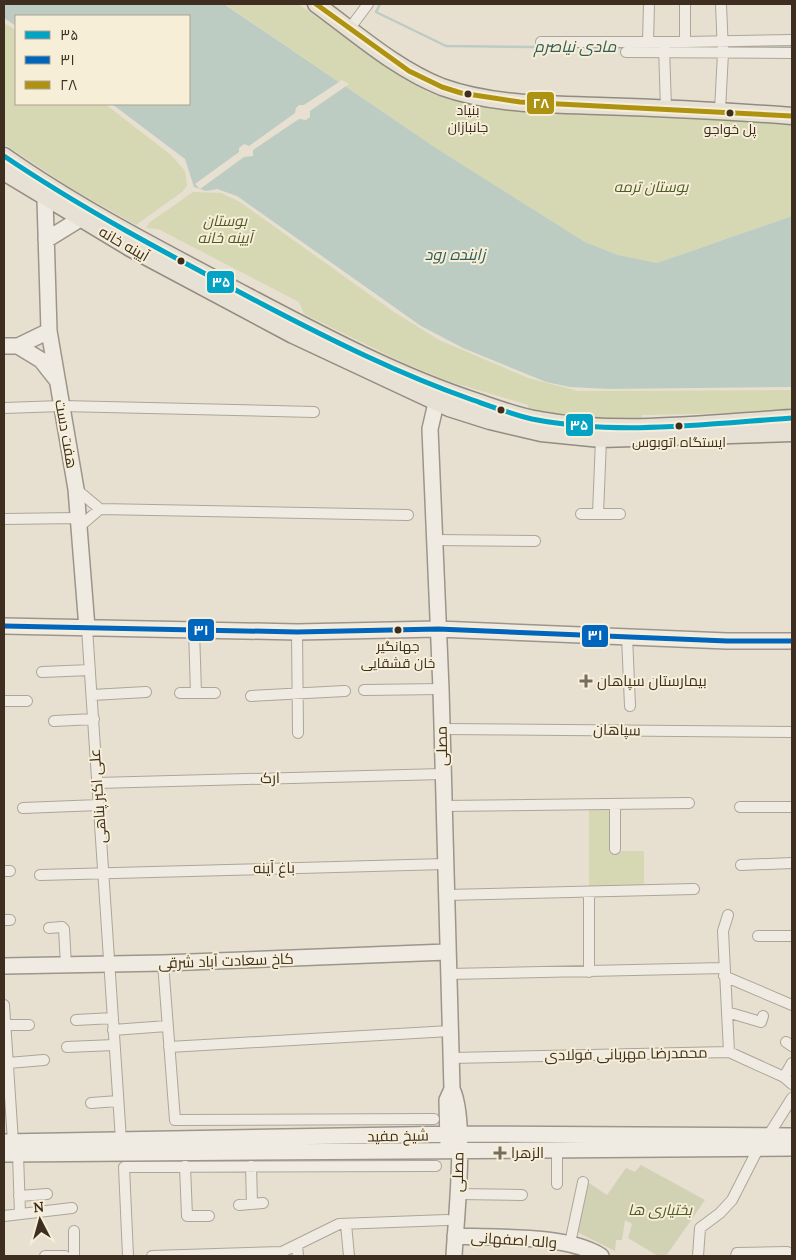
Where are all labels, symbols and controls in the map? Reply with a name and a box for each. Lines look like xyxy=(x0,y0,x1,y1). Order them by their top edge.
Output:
legend xyxy=(15,15,190,105)
text: ۳۵ xyxy=(60,25,78,44)
water label: مادی نیاصرم xyxy=(533,36,617,58)
text: ۳۱ xyxy=(60,50,75,69)
text: ۲۸ xyxy=(60,75,77,94)
marker: بنیاد جانبازان xyxy=(463,89,473,99)
line badge: ۲۸ xyxy=(526,91,555,115)
text: ۲۸ xyxy=(533,94,549,112)
place label: بنیاد جانبازان xyxy=(448,101,488,136)
marker: پل خواجو xyxy=(725,108,735,118)
place label: پل خواجو xyxy=(704,120,757,139)
park label: بوستان ترمه xyxy=(614,177,689,196)
park label: بوستان آیینه خانه xyxy=(198,211,255,247)
street label: آیینه خانه xyxy=(96,222,153,266)
water label: زاینده رود xyxy=(425,244,487,264)
unlabelled marker xyxy=(176,256,186,266)
line badge: ۳۵ xyxy=(206,270,235,294)
text: ۳۵ xyxy=(211,273,231,291)
street label: هفت دست xyxy=(51,398,82,470)
unlabelled marker xyxy=(496,405,506,415)
line badge: ۳۵ xyxy=(565,413,594,437)
text: ۳۵ xyxy=(569,416,589,434)
marker: ایستگاه اتوبوس xyxy=(674,421,684,431)
place label: ایستگاه اتوبوس xyxy=(632,433,726,451)
line badge: ۳۱ xyxy=(187,618,215,642)
text: ۳۱ xyxy=(193,621,209,639)
line badge: ۳۱ xyxy=(581,624,609,648)
marker: جهانگیر خان قشقایی xyxy=(393,625,403,635)
text: ۳۱ xyxy=(587,626,603,644)
place label: جهانگیر خان قشقایی xyxy=(361,637,435,672)
place label: بیمارستان سپاهان xyxy=(597,671,707,691)
marker: بیمارستان سپاهان xyxy=(579,674,593,688)
street label: سپاهان xyxy=(593,720,641,740)
street label: مصلی xyxy=(432,726,452,766)
street label: علی اکبر پناهی xyxy=(85,748,111,844)
street label: ارک xyxy=(260,768,280,787)
street label: باغ آینه xyxy=(253,858,295,879)
street label: کاخ سعادت آباد شرقی xyxy=(158,949,294,974)
street label: محمدرضا مهربانی فولادی xyxy=(544,1043,708,1065)
street label: شیخ مفید xyxy=(367,1125,429,1148)
place label: الزهرا xyxy=(511,1143,544,1162)
marker: الزهرا xyxy=(493,1146,507,1160)
street label: مصلی xyxy=(448,1152,468,1192)
north arrow xyxy=(15,1195,65,1245)
text: N xyxy=(32,1198,45,1217)
park label: بختیاری ها xyxy=(628,1200,693,1219)
street label: واله اصفهانی xyxy=(470,1227,558,1253)

